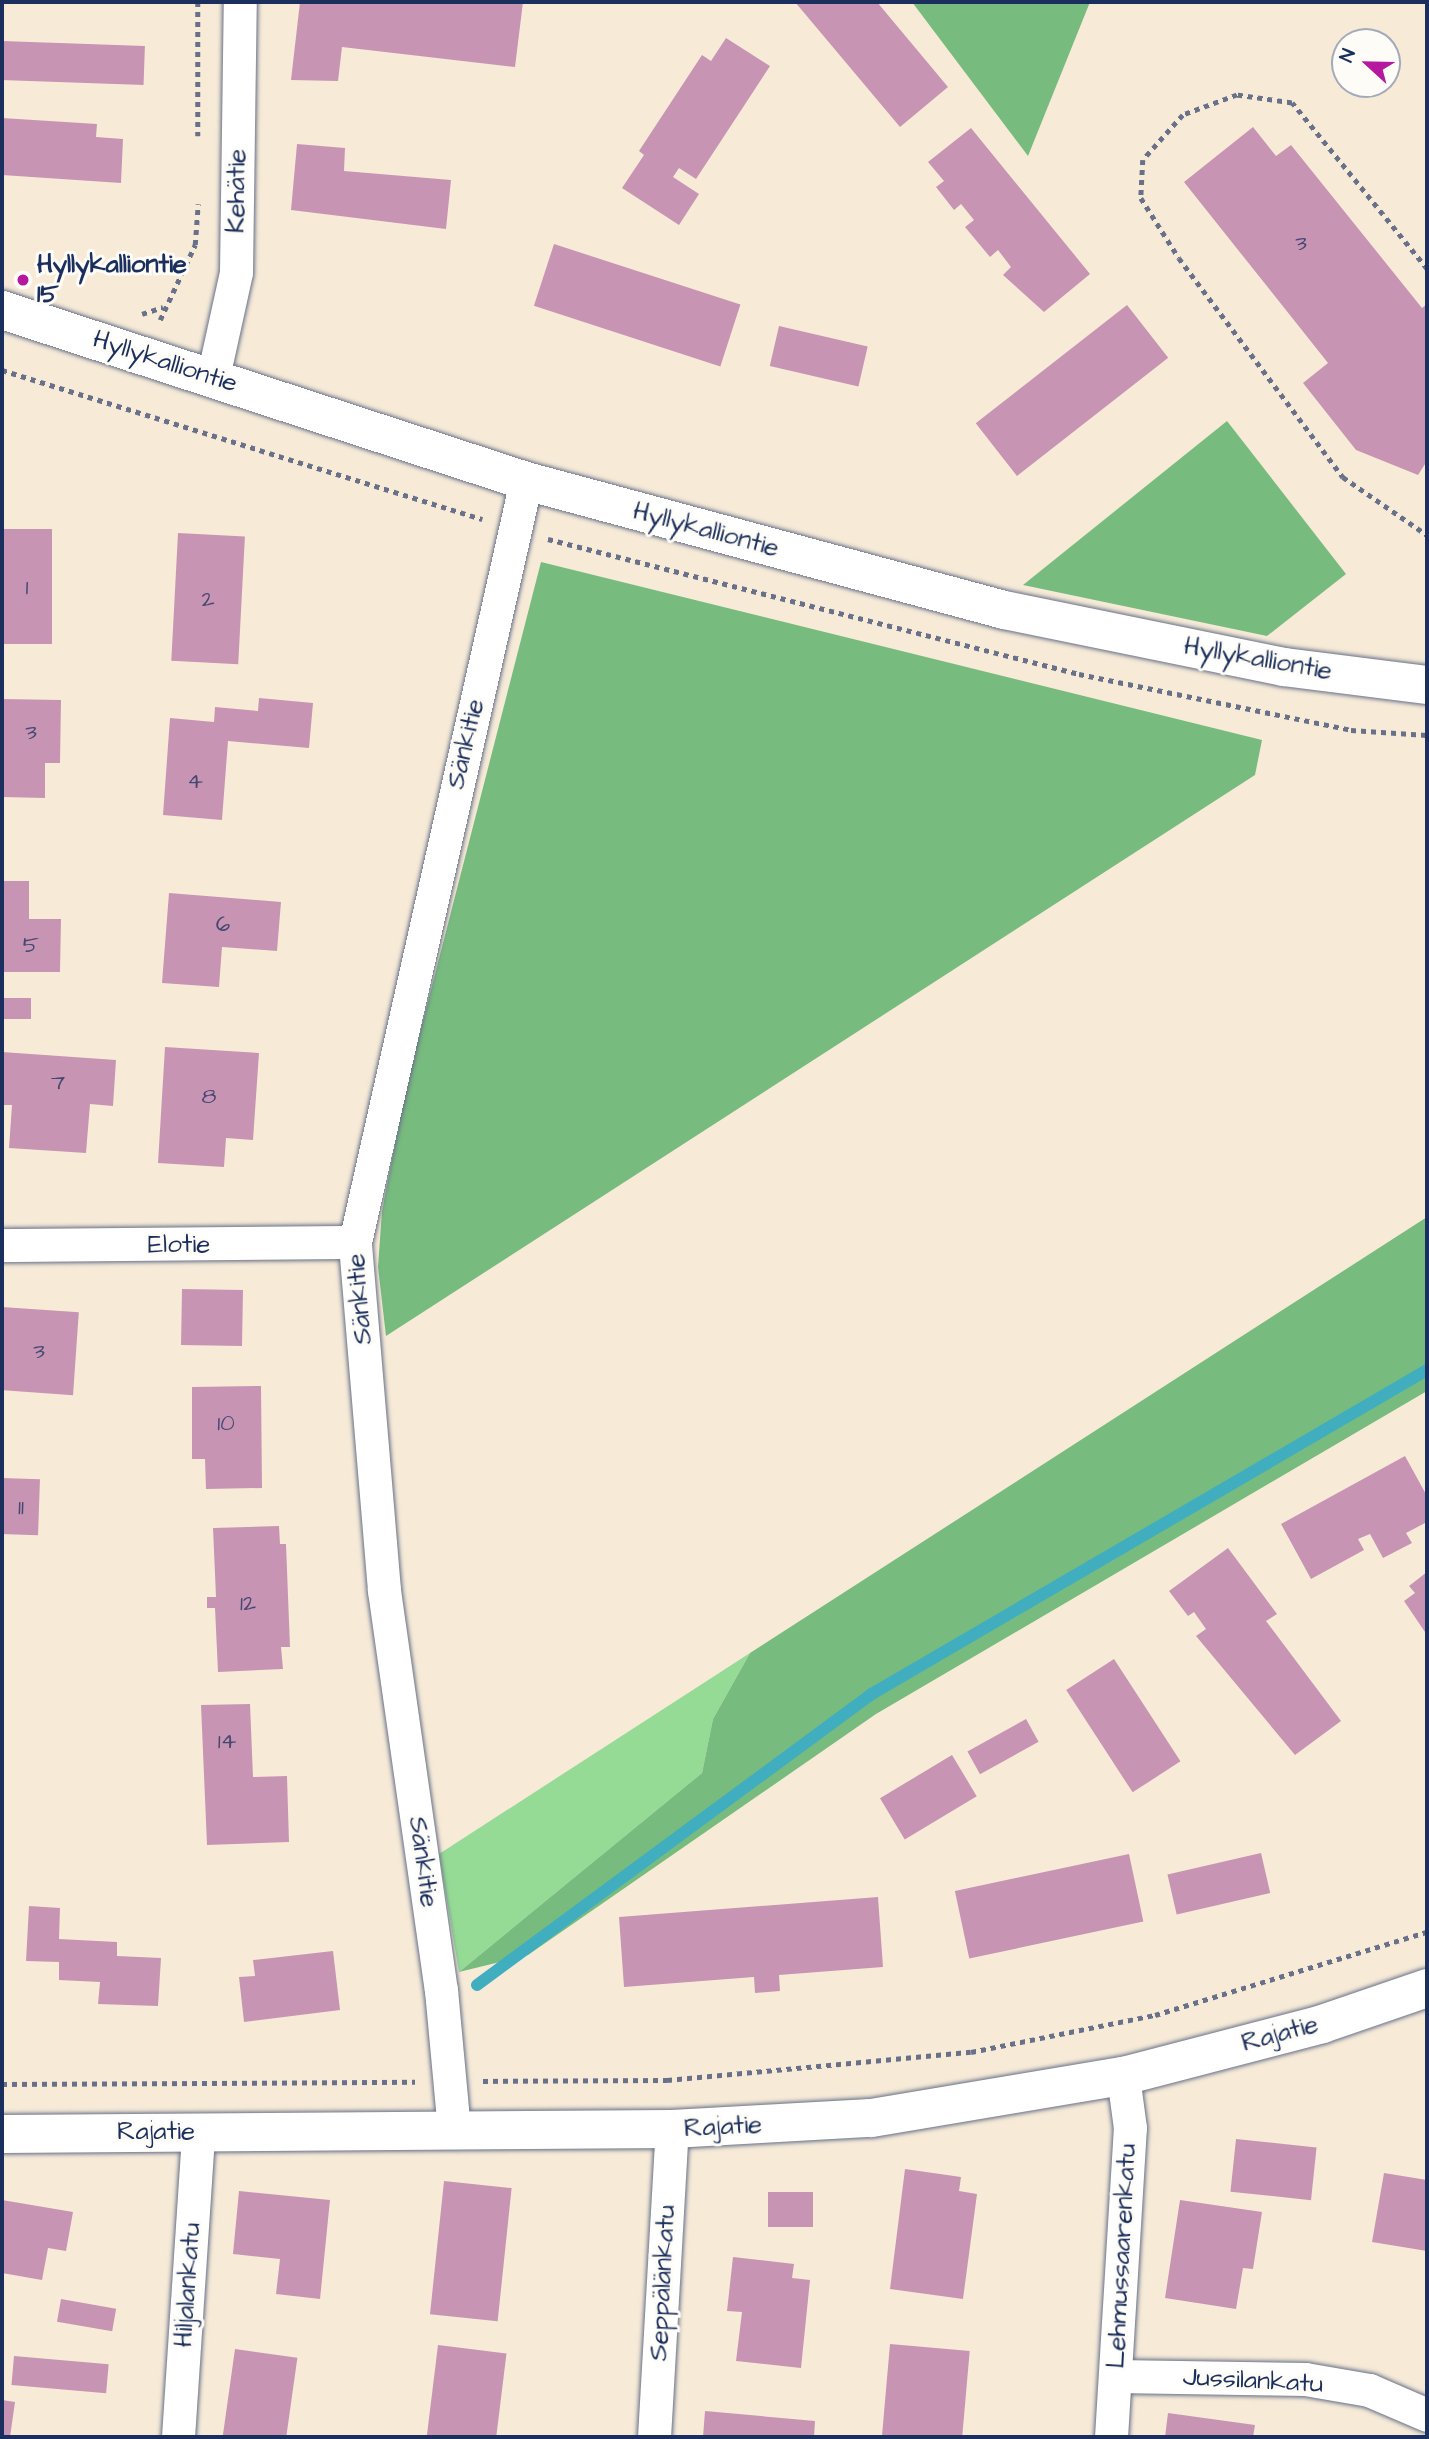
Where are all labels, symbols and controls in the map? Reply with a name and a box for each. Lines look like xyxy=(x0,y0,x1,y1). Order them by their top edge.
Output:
north arrow xyxy=(1331,28,1401,98)
text: N xyxy=(1333,45,1363,66)
street label: Kehätie xyxy=(221,149,253,233)
house number: 3 xyxy=(1295,229,1307,257)
place label: Hyllykalliontie 15 xyxy=(37,249,187,310)
marker: Hyllykalliontie 15 xyxy=(15,272,31,288)
street label: Hyllykalliontie xyxy=(89,324,241,400)
street label: Hyllykalliontie xyxy=(630,496,782,564)
house number: 1 xyxy=(26,573,28,601)
house number: 2 xyxy=(201,585,215,613)
street label: Hyllykalliontie xyxy=(1181,631,1335,687)
street label: Sänkitie xyxy=(441,696,491,792)
house number: 3 xyxy=(25,718,37,746)
house number: 4 xyxy=(187,767,203,795)
house number: 6 xyxy=(216,910,230,938)
house number: 5 xyxy=(23,931,39,959)
house number: 7 xyxy=(51,1068,65,1096)
house number: 8 xyxy=(202,1082,216,1110)
street label: Elotie xyxy=(148,1229,210,1261)
street label: Sänkitie xyxy=(340,1252,380,1346)
house number: 3 xyxy=(33,1337,45,1365)
house number: 10 xyxy=(217,1409,235,1437)
house number: 11 xyxy=(18,1493,24,1521)
house number: 12 xyxy=(240,1589,256,1617)
house number: 14 xyxy=(218,1727,236,1755)
street label: Sänkitie xyxy=(401,1815,445,1909)
street label: Rajatie xyxy=(1238,2009,1322,2059)
street label: Rajatie xyxy=(683,2109,763,2145)
street label: Rajatie xyxy=(117,2116,195,2148)
street label: Lehmussaarenkatu xyxy=(1101,2143,1143,2369)
street label: Seppälänkatu xyxy=(643,2204,683,2362)
street label: Hiljalankatu xyxy=(168,2222,208,2348)
street label: Jussilankatu xyxy=(1182,2362,1324,2400)

